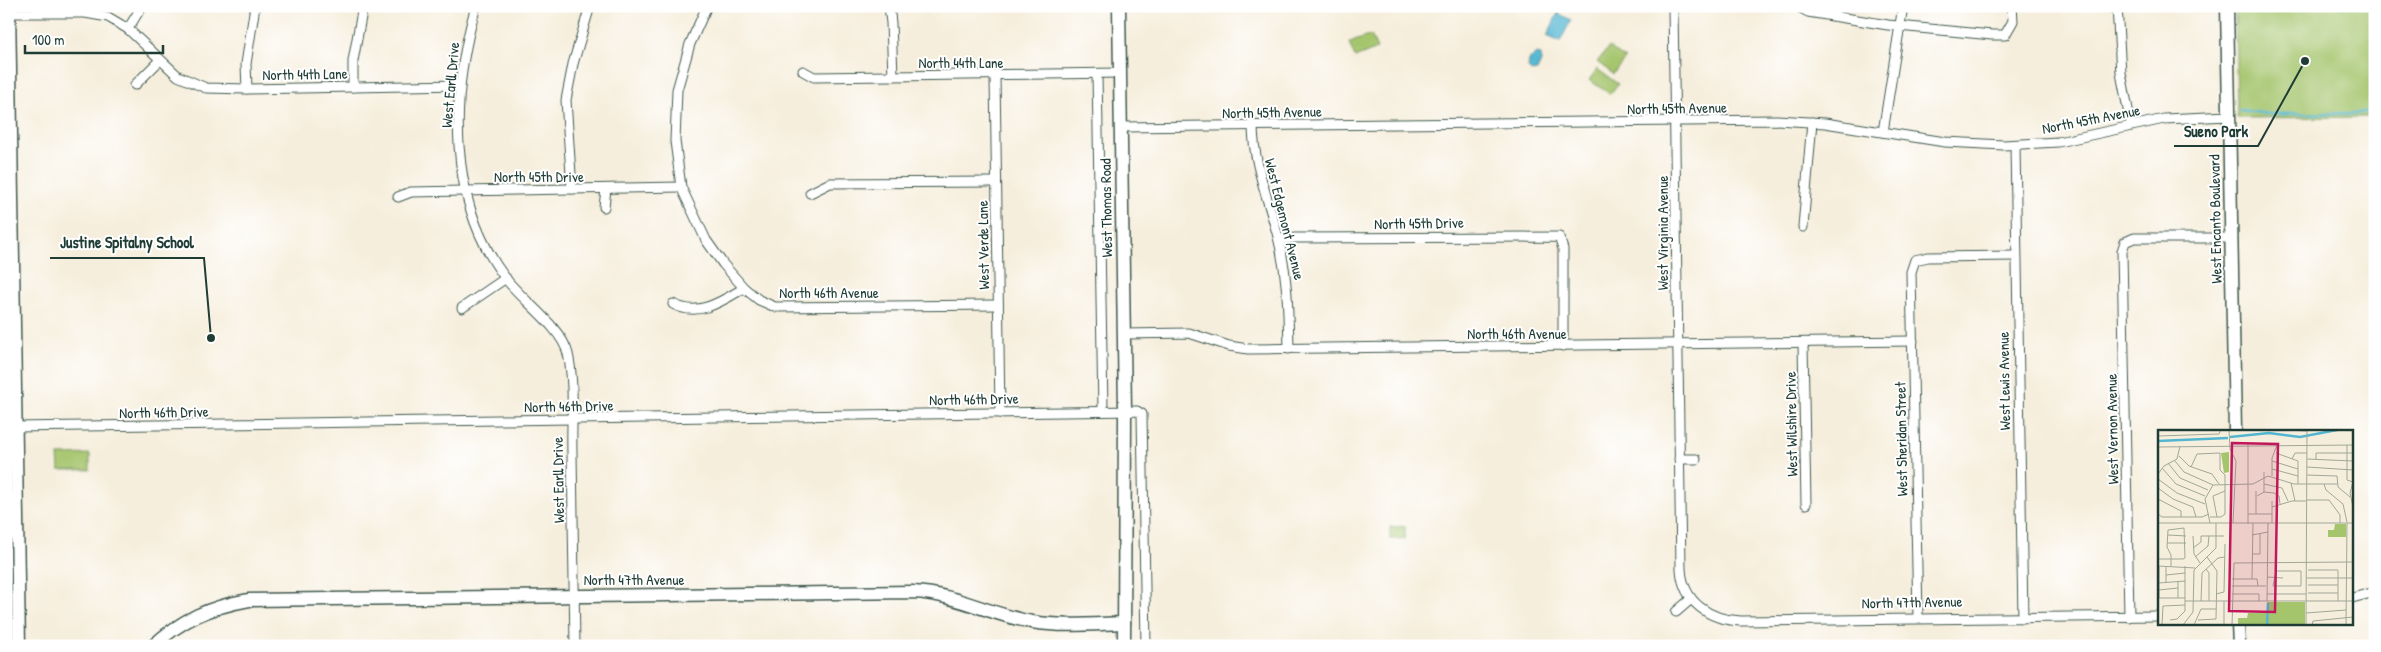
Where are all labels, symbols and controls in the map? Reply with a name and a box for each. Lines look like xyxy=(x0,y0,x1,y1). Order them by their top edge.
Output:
scale bar xyxy=(25,22,162,54)
text: 100 m xyxy=(32,29,65,50)
street label: West Earll Drive xyxy=(436,41,464,129)
street label: North 44th Lane xyxy=(918,52,1004,73)
street label: North 44th Lane xyxy=(262,63,348,85)
street label: North 45th Avenue xyxy=(1627,97,1727,119)
street label: North 45th Avenue xyxy=(2040,99,2142,139)
street label: North 45th Avenue xyxy=(1222,101,1322,123)
callout: Sueno Park xyxy=(2174,115,2258,146)
text: Sueno Park xyxy=(2184,120,2248,142)
street label: West Encanto Boulevard xyxy=(2203,154,2227,284)
street label: West Edgemont Avenue xyxy=(1260,156,1310,282)
street label: West Thomas Road xyxy=(1095,158,1117,258)
street label: North 45th Drive xyxy=(494,166,584,187)
street label: West Virginia Avenue xyxy=(1652,176,1673,290)
street label: West Verde Lane xyxy=(972,200,994,290)
street label: North 45th Drive xyxy=(1374,212,1464,234)
callout: Justine Spitalny School xyxy=(50,227,204,258)
text: Justine Spitalny School xyxy=(60,231,195,254)
street label: North 46th Avenue xyxy=(779,282,879,303)
street label: North 46th Avenue xyxy=(1467,323,1567,344)
street label: West Lewis Avenue xyxy=(1993,331,2015,431)
street label: West Wilshire Drive xyxy=(1780,371,1802,477)
street label: West Vernon Avenue xyxy=(2101,373,2123,485)
street label: West Sheridan Street xyxy=(1889,381,1913,497)
street label: North 46th Drive xyxy=(929,388,1019,410)
street label: North 46th Drive xyxy=(524,395,614,417)
street label: North 46th Drive xyxy=(119,401,209,423)
inset map xyxy=(2158,430,2354,624)
street label: West Earll Drive xyxy=(547,437,569,523)
street label: North 47th Avenue xyxy=(584,569,684,590)
street label: North 47th Avenue xyxy=(1861,591,1963,613)

